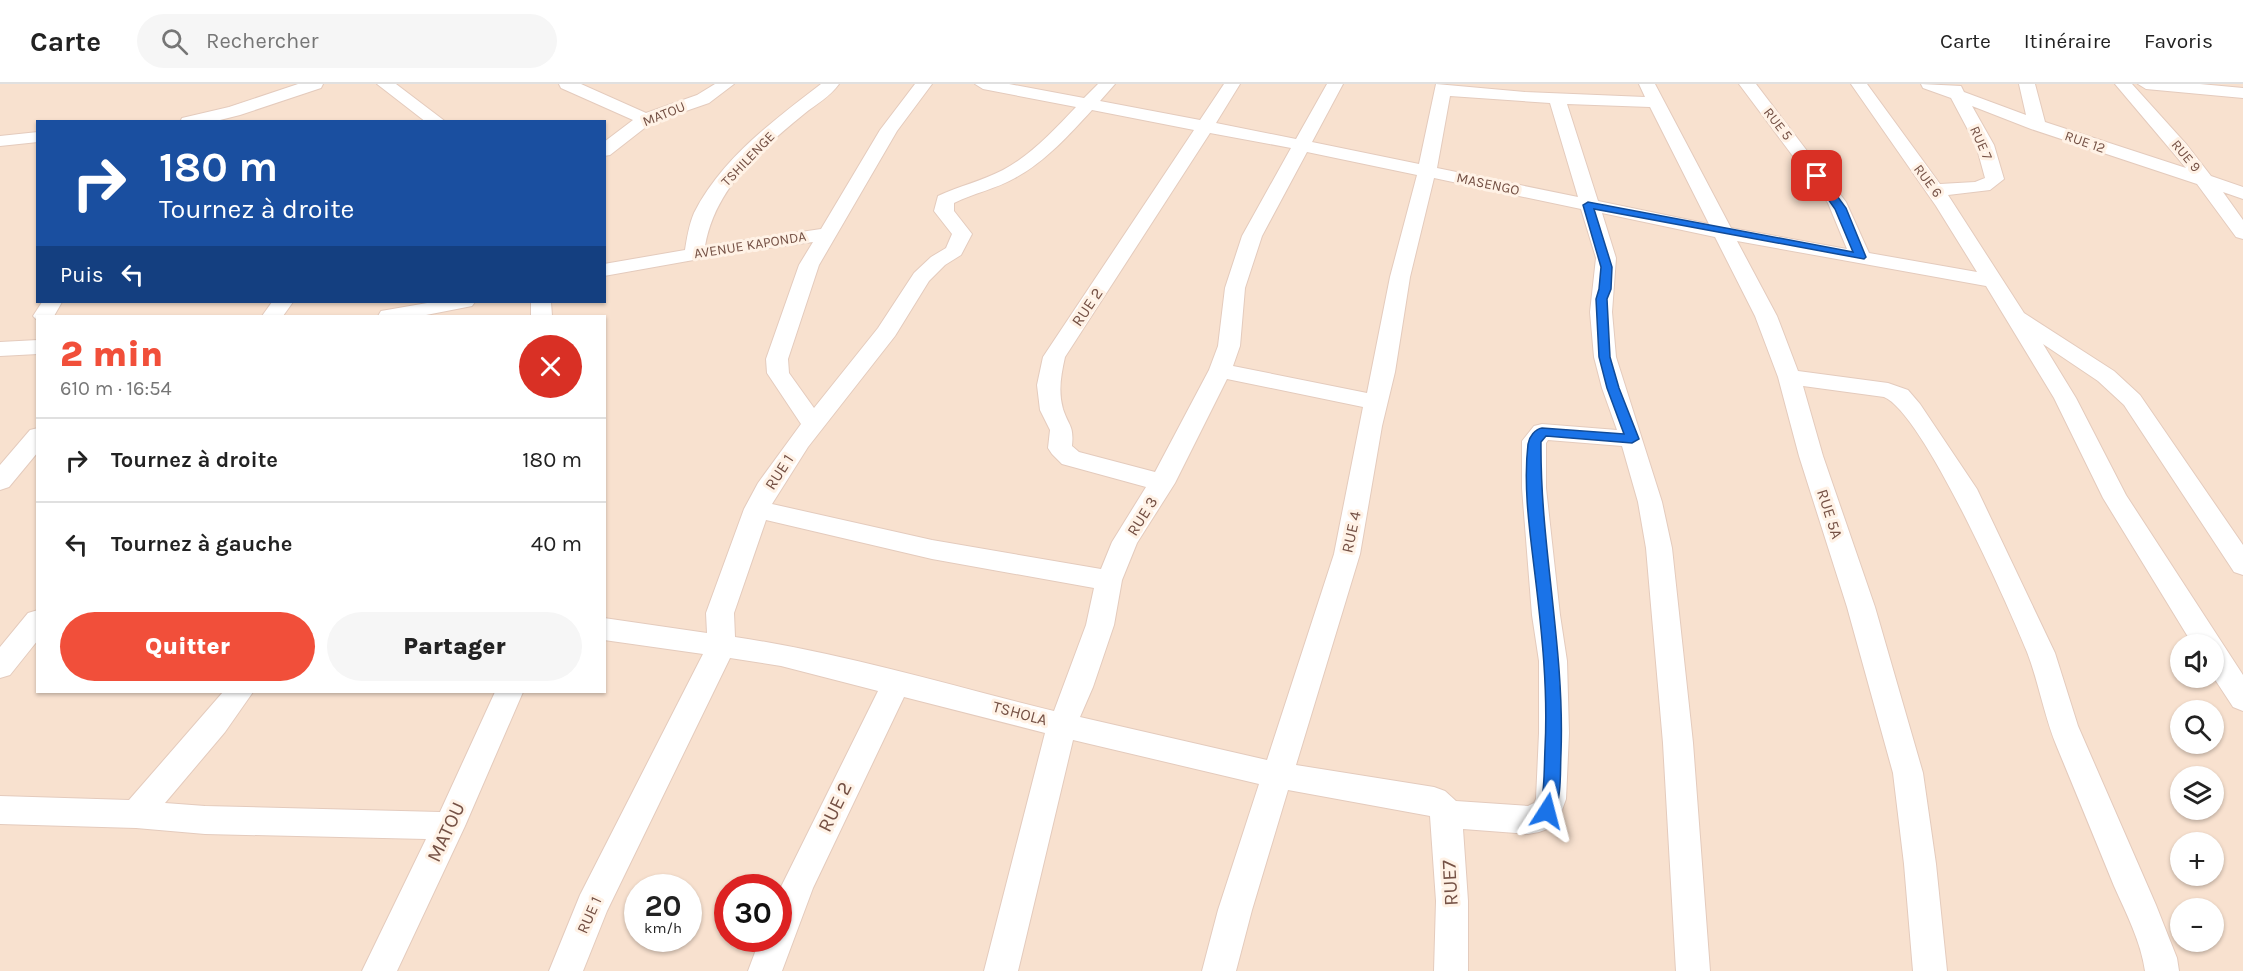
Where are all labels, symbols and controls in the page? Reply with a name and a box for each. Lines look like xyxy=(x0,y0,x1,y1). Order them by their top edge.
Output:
search box xyxy=(137,14,557,68)
text: Carte xyxy=(30,25,101,58)
icon: search xyxy=(158,25,191,58)
text: Rechercher xyxy=(206,28,319,54)
text: Carte xyxy=(1940,29,1991,53)
text: Itinéraire xyxy=(2024,29,2111,53)
text: Favoris xyxy=(2144,29,2213,53)
street label: MATOU xyxy=(640,98,688,130)
street label: RUE 5 xyxy=(1760,104,1796,144)
street label: RUE 7 xyxy=(1966,123,1996,163)
street label: RUE 12 xyxy=(2063,127,2107,157)
street label: TSHILENGE xyxy=(718,128,778,190)
street label: RUE 9 xyxy=(2168,136,2204,176)
text: 180 m xyxy=(159,142,278,192)
icon: right xyxy=(60,144,138,222)
pin xyxy=(1791,150,1842,201)
icon: arrive xyxy=(1800,159,1833,192)
street label: RUE 6 xyxy=(1910,161,1946,201)
street label: MASENGO xyxy=(1455,169,1521,199)
text: Tournez à droite xyxy=(159,193,354,225)
street label: AVENUE KAPONDA xyxy=(693,228,807,262)
icon: left xyxy=(116,258,149,291)
text: Puis xyxy=(60,262,104,288)
street label: RUE 2 xyxy=(1067,284,1107,330)
text: 2 min xyxy=(60,333,163,375)
button: close xyxy=(519,335,582,398)
text: 610 m · 16:54 xyxy=(60,377,172,400)
icon: right xyxy=(60,444,93,477)
text: Tournez à droite xyxy=(111,447,278,473)
text: 180 m xyxy=(522,447,582,473)
street label: RUE 1 xyxy=(761,451,797,493)
street label: RUE 5A xyxy=(1813,487,1847,541)
street label: RUE 3 xyxy=(1123,493,1161,539)
street label: RUE 4 xyxy=(1337,509,1365,555)
icon: left xyxy=(60,528,93,561)
text: Tournez à gauche xyxy=(111,531,292,557)
text: 40 m xyxy=(531,531,582,557)
button: Quitter xyxy=(60,612,315,681)
button: Partager xyxy=(327,612,582,681)
map controls xyxy=(2170,634,2224,952)
button: sound xyxy=(2170,634,2224,688)
street label: TSHOLA xyxy=(991,697,1049,729)
button: search xyxy=(2170,700,2224,754)
button: layers xyxy=(2170,766,2224,820)
street label: RUE 2 xyxy=(813,778,857,836)
position arrow xyxy=(1515,779,1579,843)
street label: MATOU xyxy=(422,798,470,866)
button: + xyxy=(2170,832,2224,886)
street label: RUE7 xyxy=(1437,859,1463,907)
speed limit sign: 30 xyxy=(714,874,792,952)
text: 20 xyxy=(644,888,682,924)
street label: RUE 1 xyxy=(573,894,605,936)
button: − xyxy=(2170,898,2224,952)
text: km/h xyxy=(644,919,682,937)

